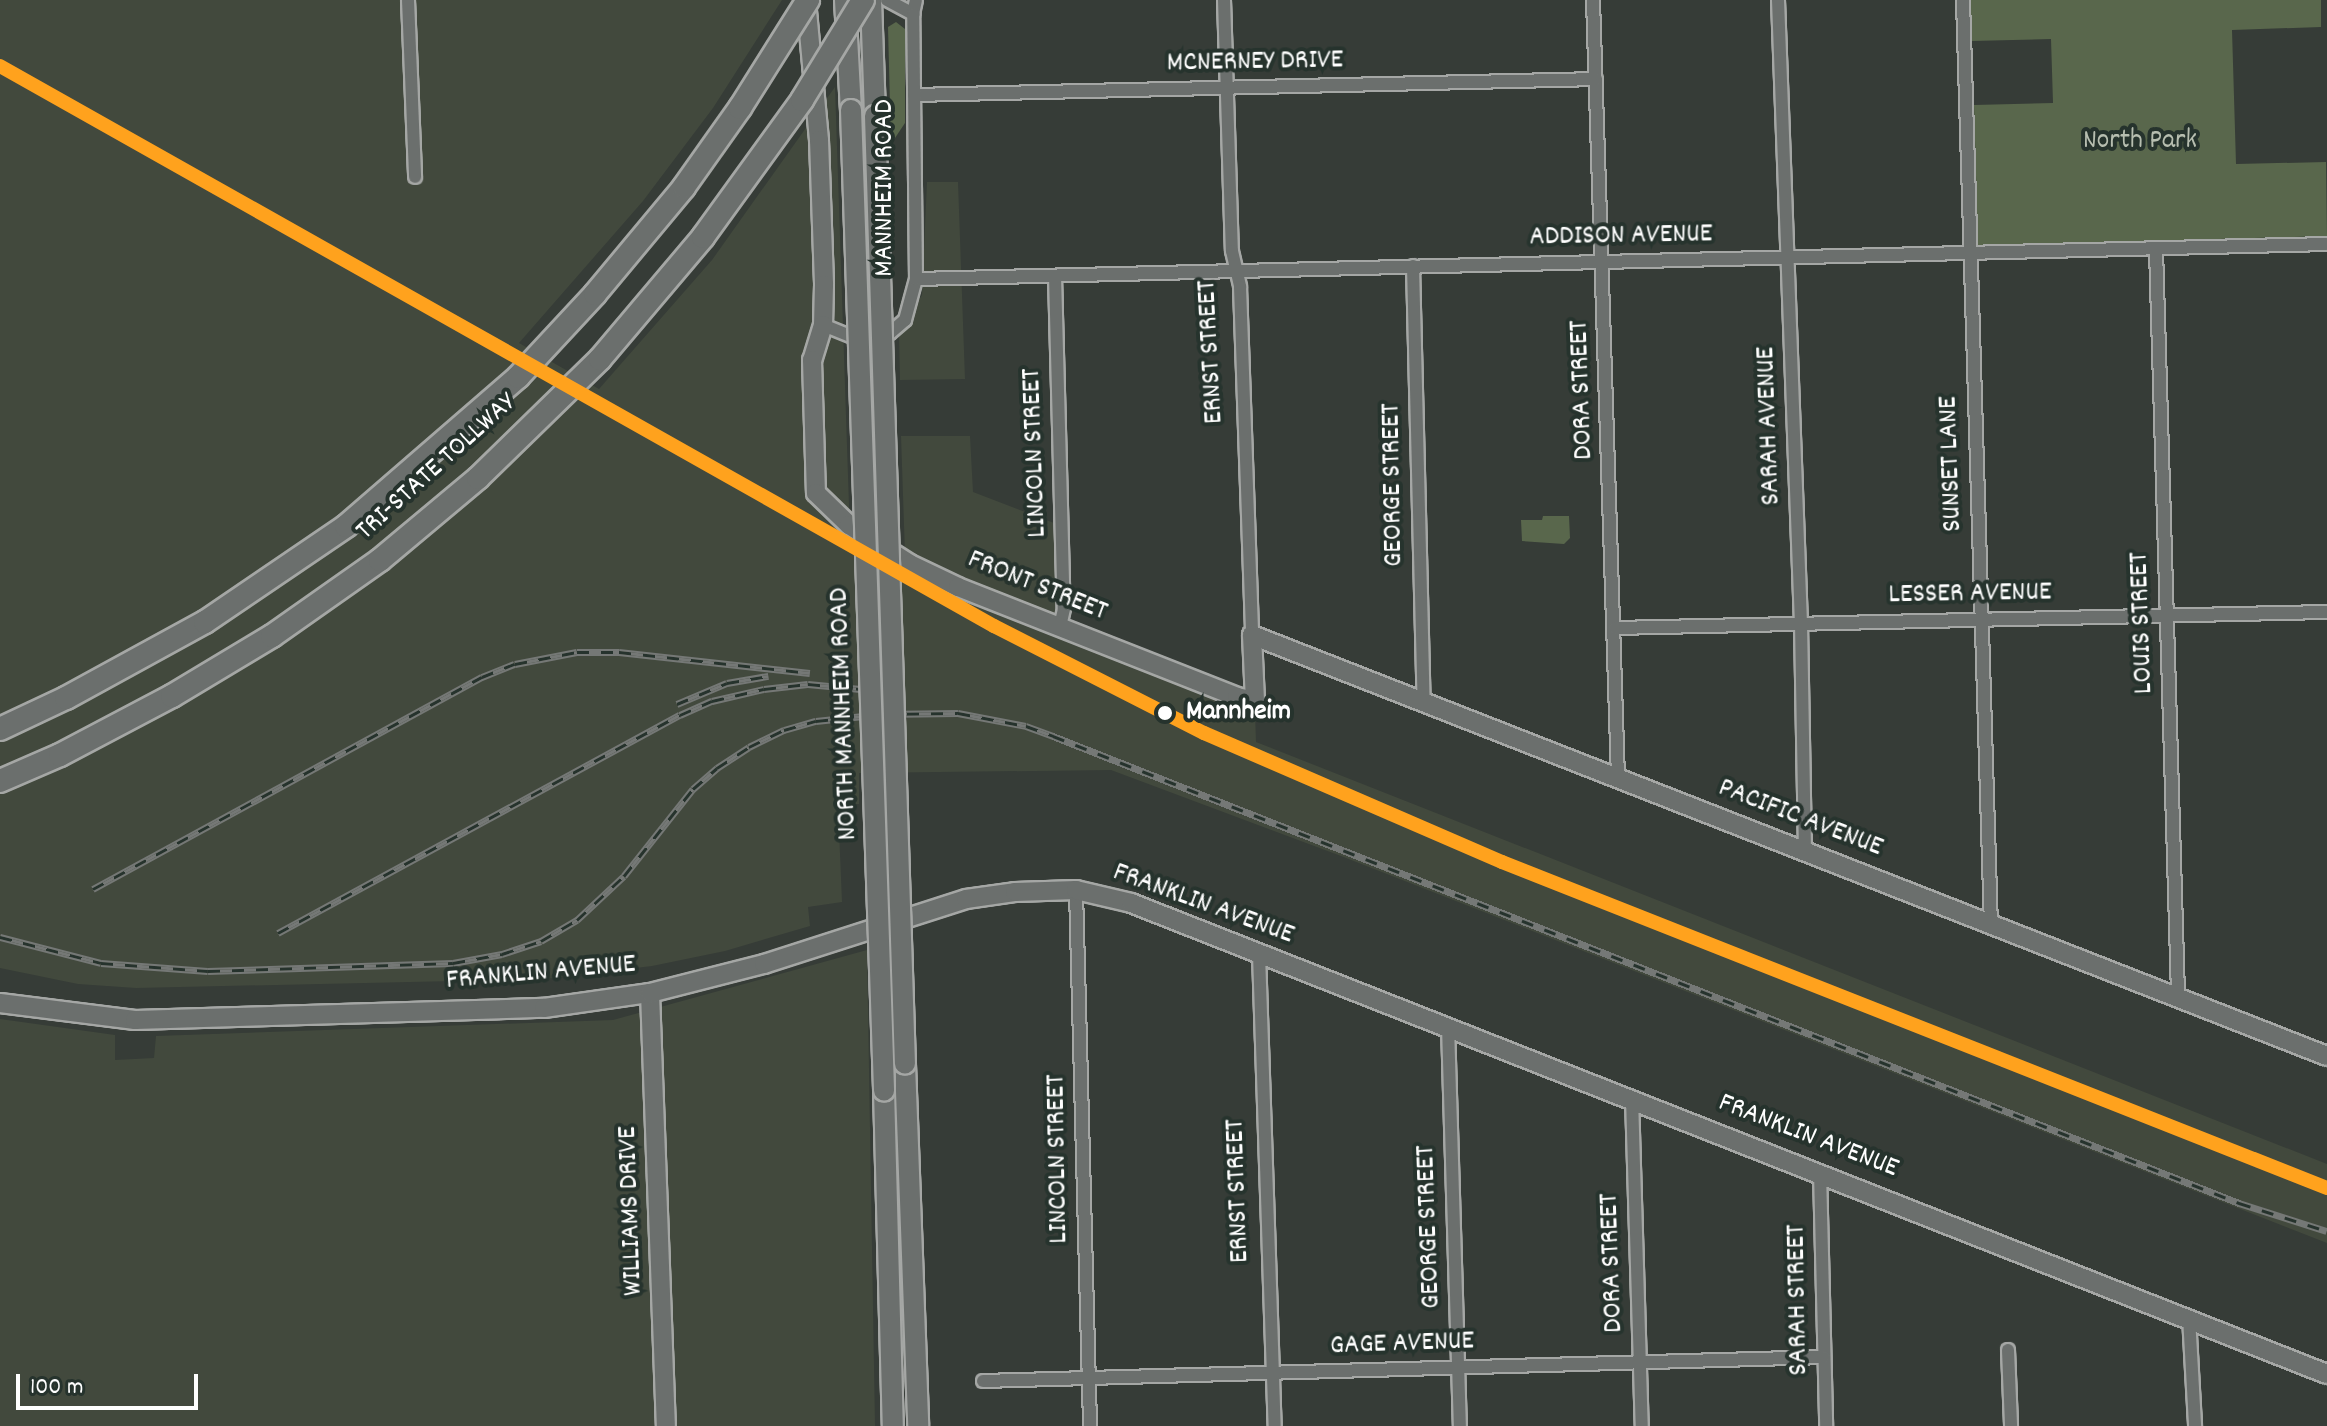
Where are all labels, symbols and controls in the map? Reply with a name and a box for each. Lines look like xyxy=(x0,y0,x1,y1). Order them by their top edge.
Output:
street label: MCNERNEY DRIVE xyxy=(1166,45,1344,81)
street label: MANNHEIM ROAD xyxy=(869,99,903,277)
park label: North Park xyxy=(2083,125,2197,159)
street label: ADDISON AVENUE xyxy=(1529,219,1713,255)
street label: ERNST STREET xyxy=(1191,279,1233,425)
street label: DORA STREET xyxy=(1564,320,1602,460)
street label: SARAH AVENUE xyxy=(1750,346,1790,506)
street label: LINCOLN STREET xyxy=(1016,368,1056,538)
street label: TRI-STATE TOLLWAY xyxy=(350,387,524,549)
street label: SUNSET LANE xyxy=(1933,396,1971,532)
street label: GEORGE STREET xyxy=(1376,403,1412,567)
street label: FRONT STREET xyxy=(962,544,1112,630)
street label: LOUIS STREET xyxy=(2124,551,2162,695)
street label: LESSER AVENUE xyxy=(1888,577,2052,613)
street label: NORTH MANNHEIM ROAD xyxy=(824,587,866,841)
place label: Mannheim xyxy=(1186,696,1291,730)
marker: Mannheim xyxy=(1151,699,1179,727)
street label: PACIFIC AVENUE xyxy=(1713,772,1887,866)
street label: FRANKLIN AVENUE xyxy=(1108,857,1298,953)
street label: FRANKLIN AVENUE xyxy=(445,949,637,999)
street label: LINCOLN STREET xyxy=(1041,1074,1077,1244)
street label: FRANKLIN AVENUE xyxy=(1713,1087,1903,1187)
street label: ERNST STREET xyxy=(1220,1118,1258,1264)
street label: WILLIAMS DRIVE xyxy=(612,1126,652,1296)
street label: GEORGE STREET xyxy=(1410,1145,1450,1309)
street label: DORA STREET xyxy=(1594,1193,1632,1333)
street label: SARAH STREET xyxy=(1781,1224,1817,1376)
street label: GAGE AVENUE xyxy=(1329,1326,1475,1364)
scale bar xyxy=(20,1358,202,1408)
text: 100 m xyxy=(30,1371,83,1405)

